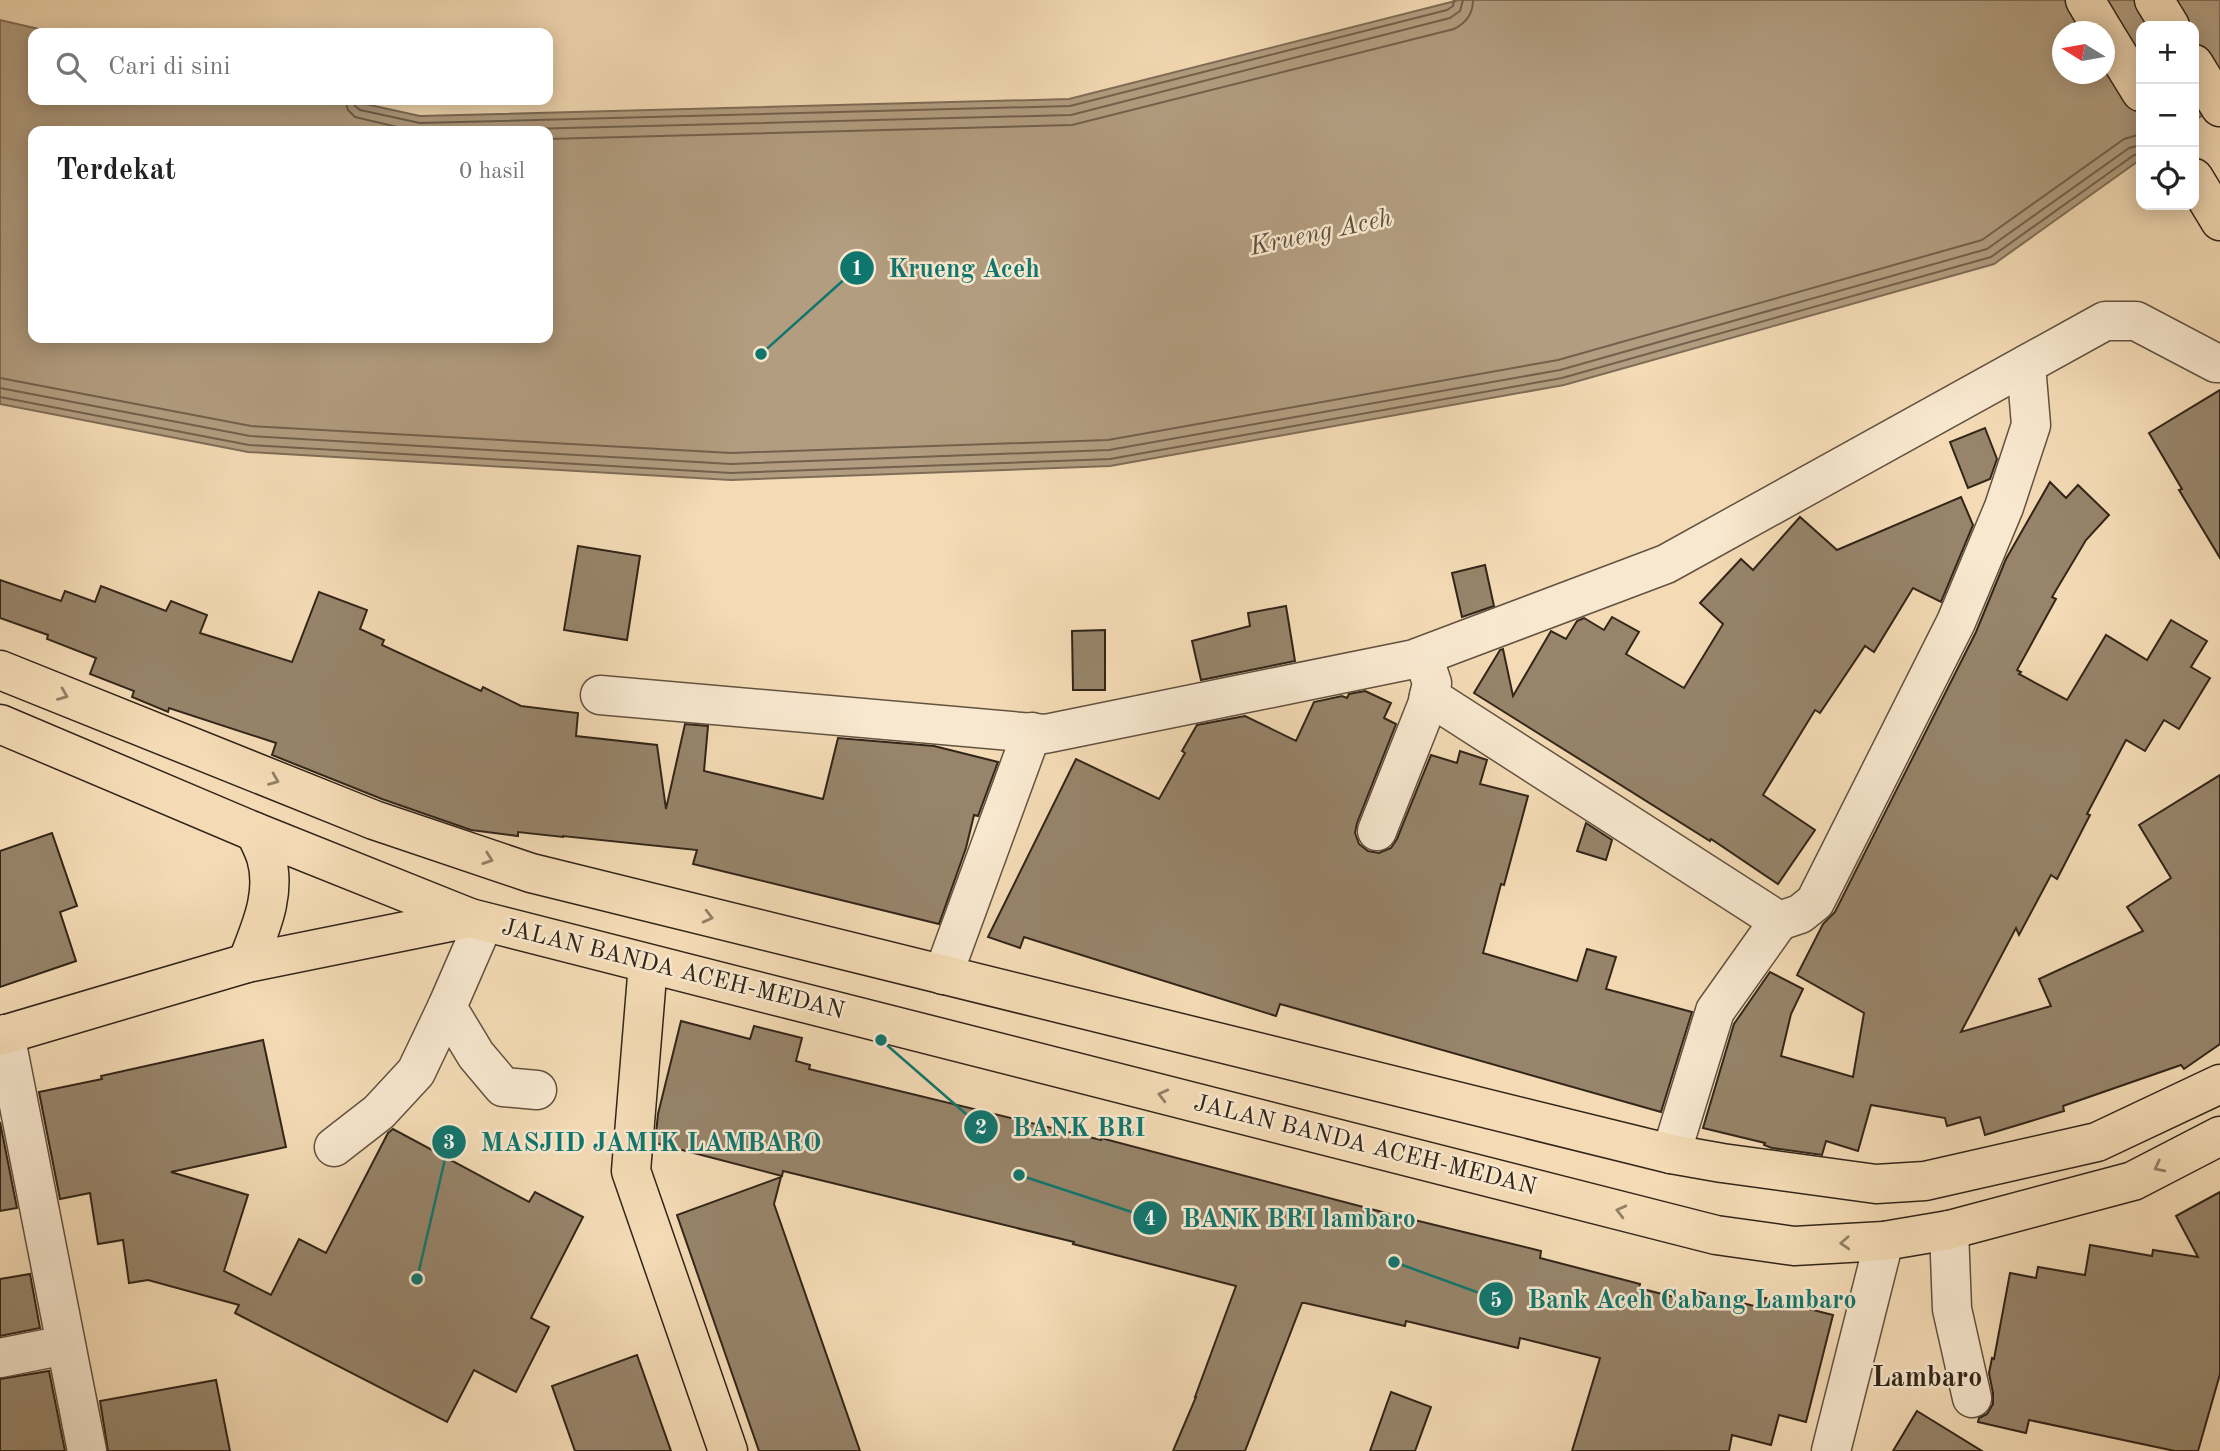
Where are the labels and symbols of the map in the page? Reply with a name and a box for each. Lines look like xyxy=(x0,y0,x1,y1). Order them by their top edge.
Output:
north arrow xyxy=(2052,21,2115,84)
water label: Krueng Aceh xyxy=(1246,205,1395,261)
callout: Krueng Aceh xyxy=(839,244,1054,291)
text: Krueng Aceh xyxy=(888,257,1040,283)
text: 1 xyxy=(851,259,863,280)
one-way arrow xyxy=(57,687,69,701)
one-way arrow xyxy=(268,772,280,786)
one-way arrow xyxy=(481,851,493,865)
one-way arrow xyxy=(701,909,713,923)
street label: JALAN BANDA ACEH-MEDAN xyxy=(499,916,847,1024)
one-way arrow xyxy=(1157,1089,1169,1103)
street label: JALAN BANDA ACEH-MEDAN xyxy=(1191,1092,1539,1200)
callout: BANK BRI xyxy=(963,1103,1160,1150)
text: BANK BRI xyxy=(1012,1116,1146,1142)
callout: MASJID JAMIK LAMBARO xyxy=(431,1118,835,1165)
text: 2 xyxy=(975,1118,987,1139)
text: MASJID JAMIK LAMBARO xyxy=(480,1131,822,1157)
text: 3 xyxy=(443,1133,455,1154)
one-way arrow xyxy=(2154,1159,2166,1173)
callout: BANK BRI lambaro xyxy=(1133,1194,1430,1241)
one-way arrow xyxy=(1615,1205,1627,1219)
text: BANK BRI lambaro xyxy=(1182,1207,1416,1233)
text: 4 xyxy=(1144,1209,1156,1230)
one-way arrow xyxy=(1839,1236,1850,1251)
callout: Bank Aceh Cabang Lambaro xyxy=(1479,1276,1871,1323)
text: Bank Aceh Cabang Lambaro xyxy=(1527,1288,1857,1314)
text: 5 xyxy=(1490,1291,1502,1312)
district label: Lambaro xyxy=(1872,1365,1982,1393)

